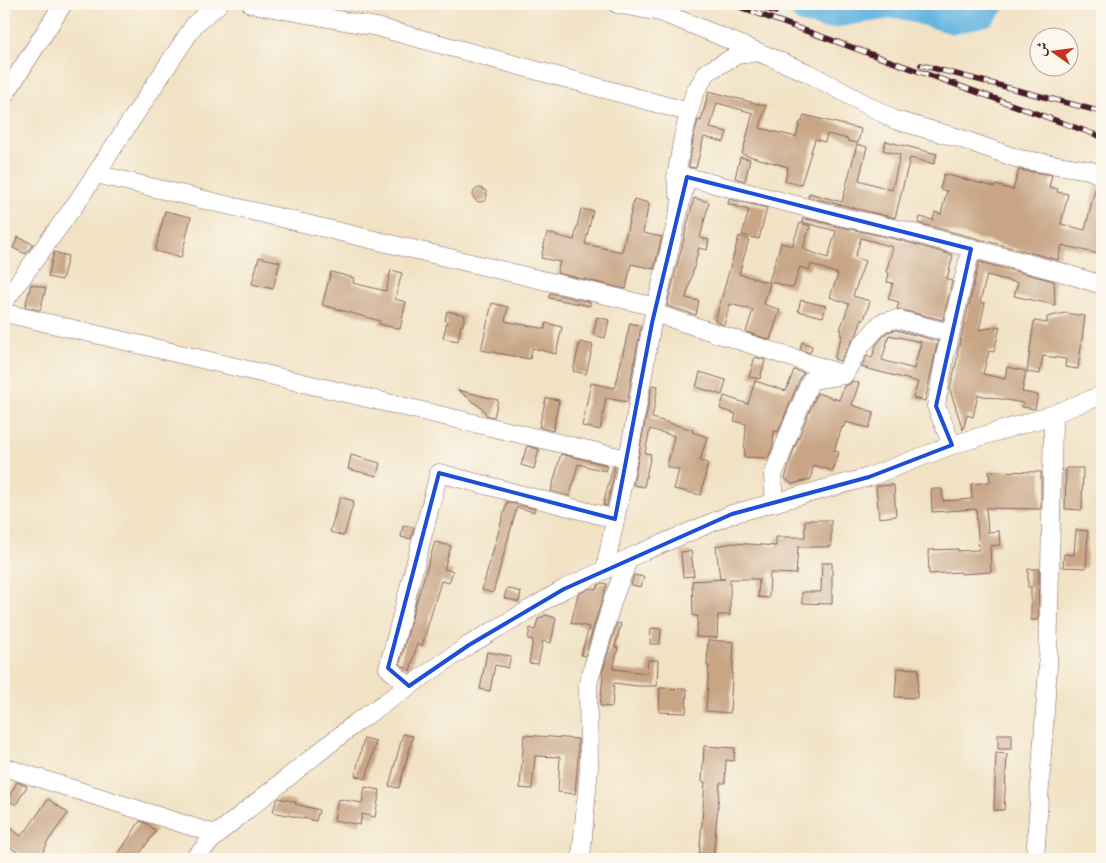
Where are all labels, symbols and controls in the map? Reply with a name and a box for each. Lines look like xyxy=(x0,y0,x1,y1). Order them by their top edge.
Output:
north arrow xyxy=(1028,28,1078,78)
text: ش xyxy=(1031,40,1052,58)

